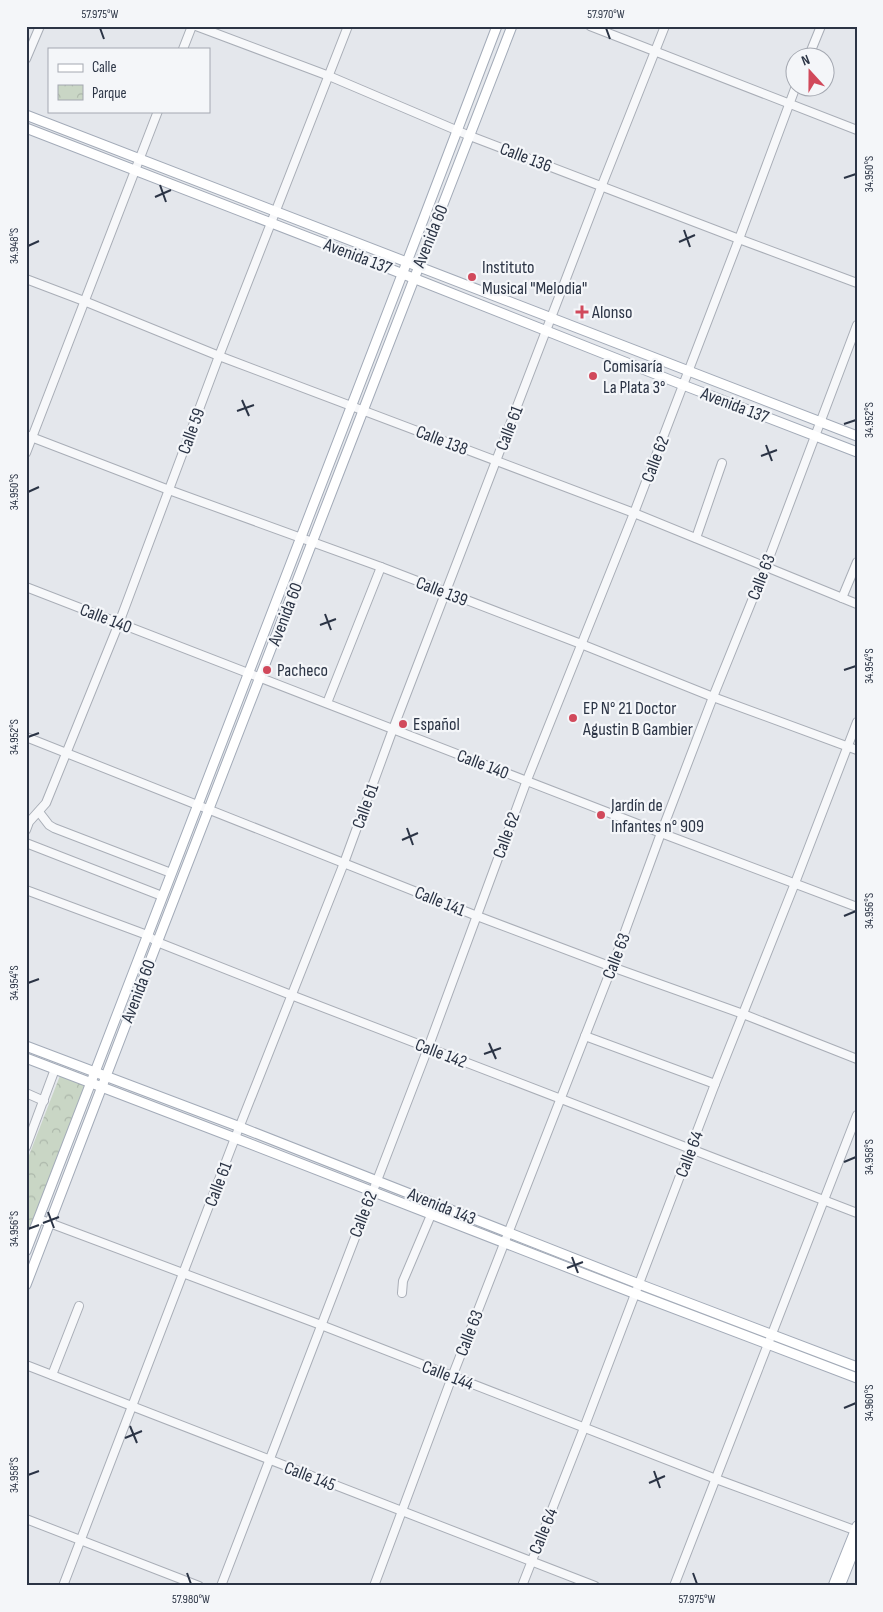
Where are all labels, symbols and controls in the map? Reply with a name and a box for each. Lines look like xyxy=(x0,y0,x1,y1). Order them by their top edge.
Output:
text: 57.975°W xyxy=(82,7,119,22)
text: 57.970°W xyxy=(587,7,625,22)
legend xyxy=(48,48,210,112)
north arrow xyxy=(786,48,836,98)
text: N xyxy=(799,51,812,70)
text: Calle xyxy=(92,58,116,77)
text: Parque xyxy=(92,84,127,103)
street label: Calle 136 xyxy=(497,138,555,177)
text: 34.950°S xyxy=(862,156,877,192)
street label: Avenida 60 xyxy=(408,202,453,272)
text: 34.948°S xyxy=(7,228,22,264)
street label: Avenida 137 xyxy=(320,234,395,279)
place label: Instituto Musical "Melodia" xyxy=(482,257,587,299)
marker: Instituto Musical "Melodia" xyxy=(466,271,478,283)
place label: Alonso xyxy=(591,302,632,323)
marker: Alonso xyxy=(576,306,588,318)
place label: Comisaría La Plata 3° xyxy=(603,356,665,398)
marker: Comisaría La Plata 3° xyxy=(587,370,599,382)
street label: Avenida 137 xyxy=(697,383,772,428)
street label: Calle 61 xyxy=(491,402,528,454)
text: 34.952°S xyxy=(862,402,877,438)
street label: Calle 59 xyxy=(174,405,209,457)
street label: Calle 138 xyxy=(413,421,471,460)
street label: Calle 62 xyxy=(637,433,674,485)
text: 34.950°S xyxy=(7,474,22,510)
street label: Calle 63 xyxy=(743,551,780,603)
street label: Calle 139 xyxy=(413,572,471,611)
street label: Avenida 60 xyxy=(264,580,307,650)
street label: Calle 140 xyxy=(77,599,135,638)
text: 34.954°S xyxy=(862,648,877,684)
place label: Pacheco xyxy=(277,660,328,681)
marker: Pacheco xyxy=(261,664,273,676)
place label: EP N° 21 Doctor Agustin B Gambier xyxy=(582,698,693,740)
marker: EP N° 21 Doctor Agustin B Gambier xyxy=(567,712,579,724)
place label: Español xyxy=(413,714,460,735)
marker: Español xyxy=(397,718,409,730)
text: 34.952°S xyxy=(7,719,22,755)
street label: Calle 140 xyxy=(454,745,512,784)
street label: Calle 61 xyxy=(348,780,383,832)
place label: Jardín de Infantes n° 909 xyxy=(610,795,704,837)
street label: Calle 62 xyxy=(488,809,524,861)
marker: Jardín de Infantes n° 909 xyxy=(595,809,607,821)
street label: Calle 141 xyxy=(412,882,469,921)
text: 34.956°S xyxy=(862,893,877,929)
street label: Calle 63 xyxy=(598,930,635,982)
street label: Avenida 60 xyxy=(117,957,160,1027)
text: 34.954°S xyxy=(7,965,22,1001)
street label: Calle 142 xyxy=(412,1034,470,1073)
street label: Calle 64 xyxy=(671,1128,708,1180)
text: 34.958°S xyxy=(862,1139,877,1175)
street label: Calle 61 xyxy=(200,1158,237,1210)
street label: Avenida 143 xyxy=(404,1183,479,1230)
street label: Calle 62 xyxy=(345,1188,382,1240)
text: 34.956°S xyxy=(7,1211,22,1247)
street label: Calle 63 xyxy=(451,1307,488,1359)
street label: Calle 144 xyxy=(419,1356,477,1395)
text: 34.960°S xyxy=(862,1385,877,1421)
text: 34.958°S xyxy=(7,1457,22,1493)
street label: Calle 145 xyxy=(281,1457,338,1496)
street label: Calle 64 xyxy=(525,1505,562,1557)
text: 57.980°W xyxy=(172,1592,210,1607)
text: 57.975°W xyxy=(679,1592,716,1607)

